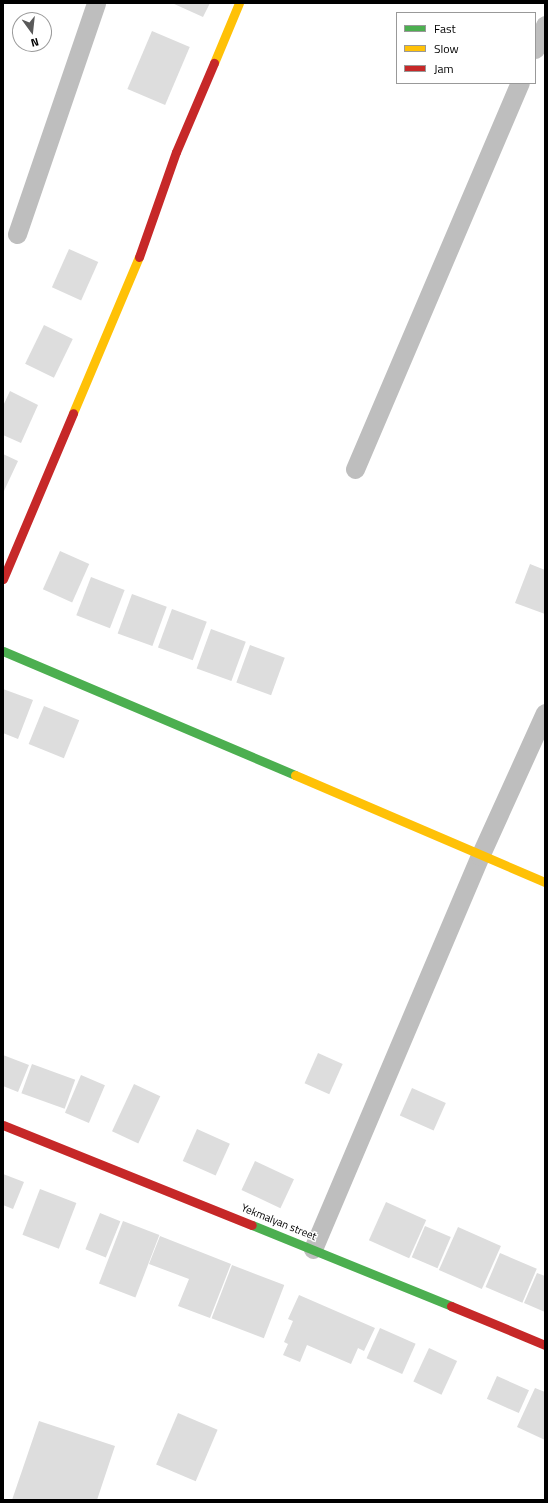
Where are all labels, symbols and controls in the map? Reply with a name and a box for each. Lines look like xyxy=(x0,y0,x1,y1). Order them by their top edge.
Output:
north arrow xyxy=(12,12,52,52)
legend xyxy=(396,12,536,84)
text: Fast xyxy=(434,19,456,38)
text: N xyxy=(29,34,41,51)
text: Slow xyxy=(434,39,459,58)
text: Jam xyxy=(434,59,454,78)
street label: Yekmalyan street xyxy=(239,1201,319,1243)

